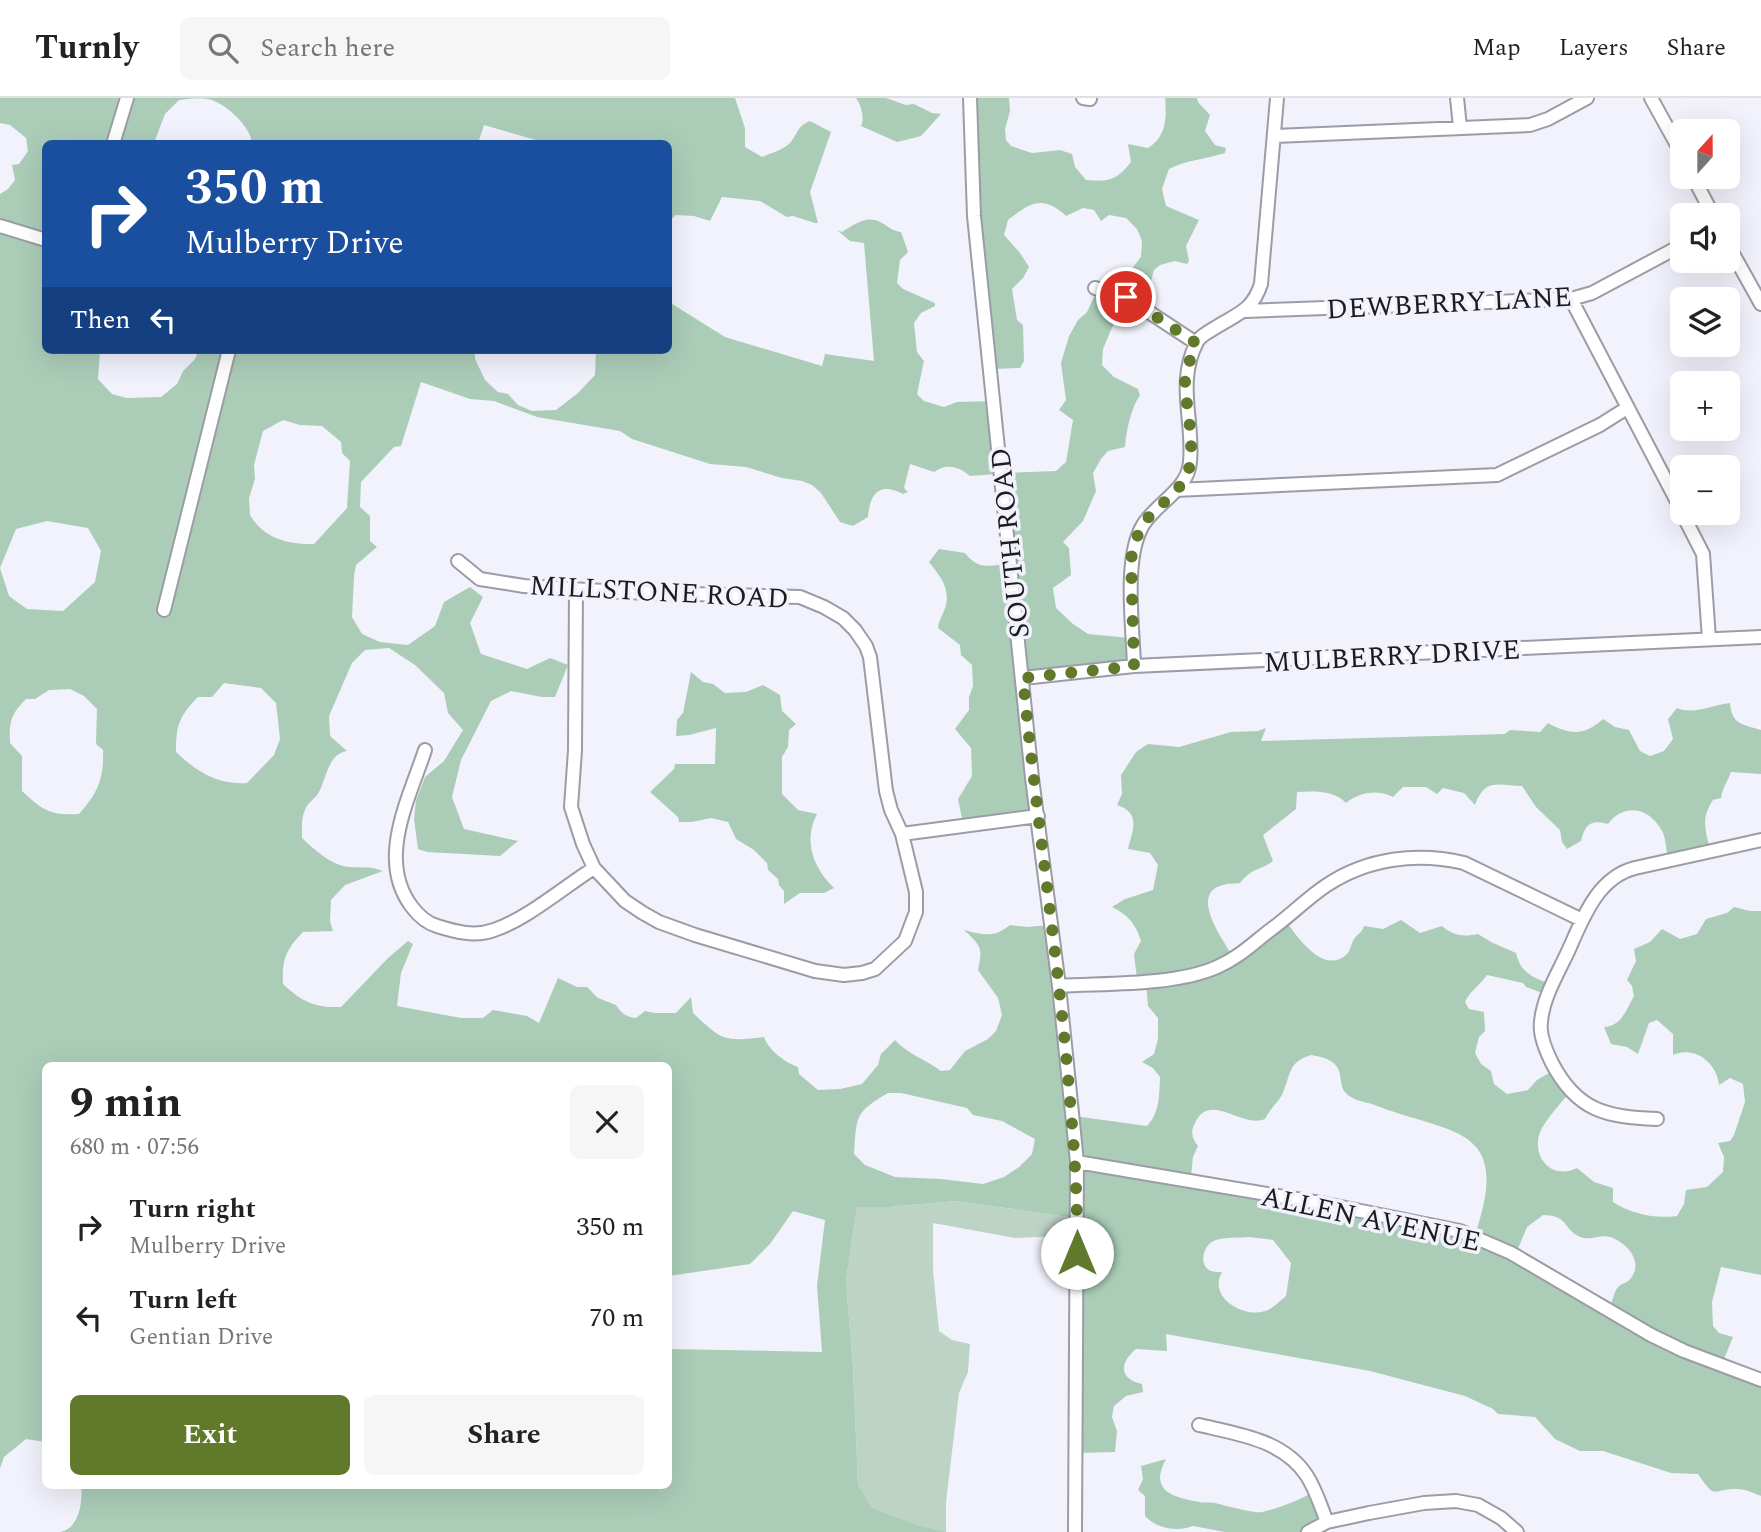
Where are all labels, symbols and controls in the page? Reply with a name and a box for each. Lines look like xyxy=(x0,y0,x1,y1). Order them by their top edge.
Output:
search box xyxy=(180,17,670,80)
text: Turnly xyxy=(35,23,138,73)
text: Search here xyxy=(260,28,395,68)
icon: search xyxy=(204,29,242,67)
text: Map xyxy=(1472,30,1521,66)
text: Layers xyxy=(1559,30,1629,66)
text: Share xyxy=(1667,30,1726,66)
north arrow xyxy=(1670,119,1740,189)
map controls xyxy=(1670,119,1740,525)
text: 350 m xyxy=(185,151,324,226)
icon: right xyxy=(70,168,161,259)
button: sound xyxy=(1670,203,1740,273)
text: Mulberry Drive xyxy=(185,219,404,268)
pin xyxy=(1096,267,1156,327)
street label: DEWBERRY LANE xyxy=(1325,276,1573,331)
icon: arrive xyxy=(1107,278,1145,316)
button: layers xyxy=(1670,287,1740,357)
text: Then xyxy=(70,300,130,340)
icon: left xyxy=(144,301,182,339)
button: + xyxy=(1670,371,1740,441)
street label: SOUTH ROAD xyxy=(979,445,1042,640)
button: − xyxy=(1670,455,1740,525)
street label: MILLSTONE ROAD xyxy=(528,564,790,621)
street label: MULBERRY DRIVE xyxy=(1263,628,1522,685)
text: 9 min xyxy=(70,1072,182,1135)
button: close xyxy=(570,1085,644,1159)
text: 680 m · 07:56 xyxy=(70,1130,199,1165)
street label: ALLEN AVENUE xyxy=(1257,1175,1485,1264)
text: Turn right xyxy=(129,1189,256,1229)
text: 350 m xyxy=(576,1207,644,1247)
icon: right xyxy=(70,1208,108,1246)
position arrow xyxy=(1040,1216,1114,1290)
text: Mulberry Drive xyxy=(129,1229,286,1264)
text: Turn left xyxy=(129,1280,237,1320)
text: 70 m xyxy=(589,1298,644,1338)
icon: left xyxy=(70,1299,108,1337)
text: Gentian Drive xyxy=(129,1320,273,1355)
button: Exit xyxy=(70,1395,350,1475)
button: Share xyxy=(364,1395,644,1475)

